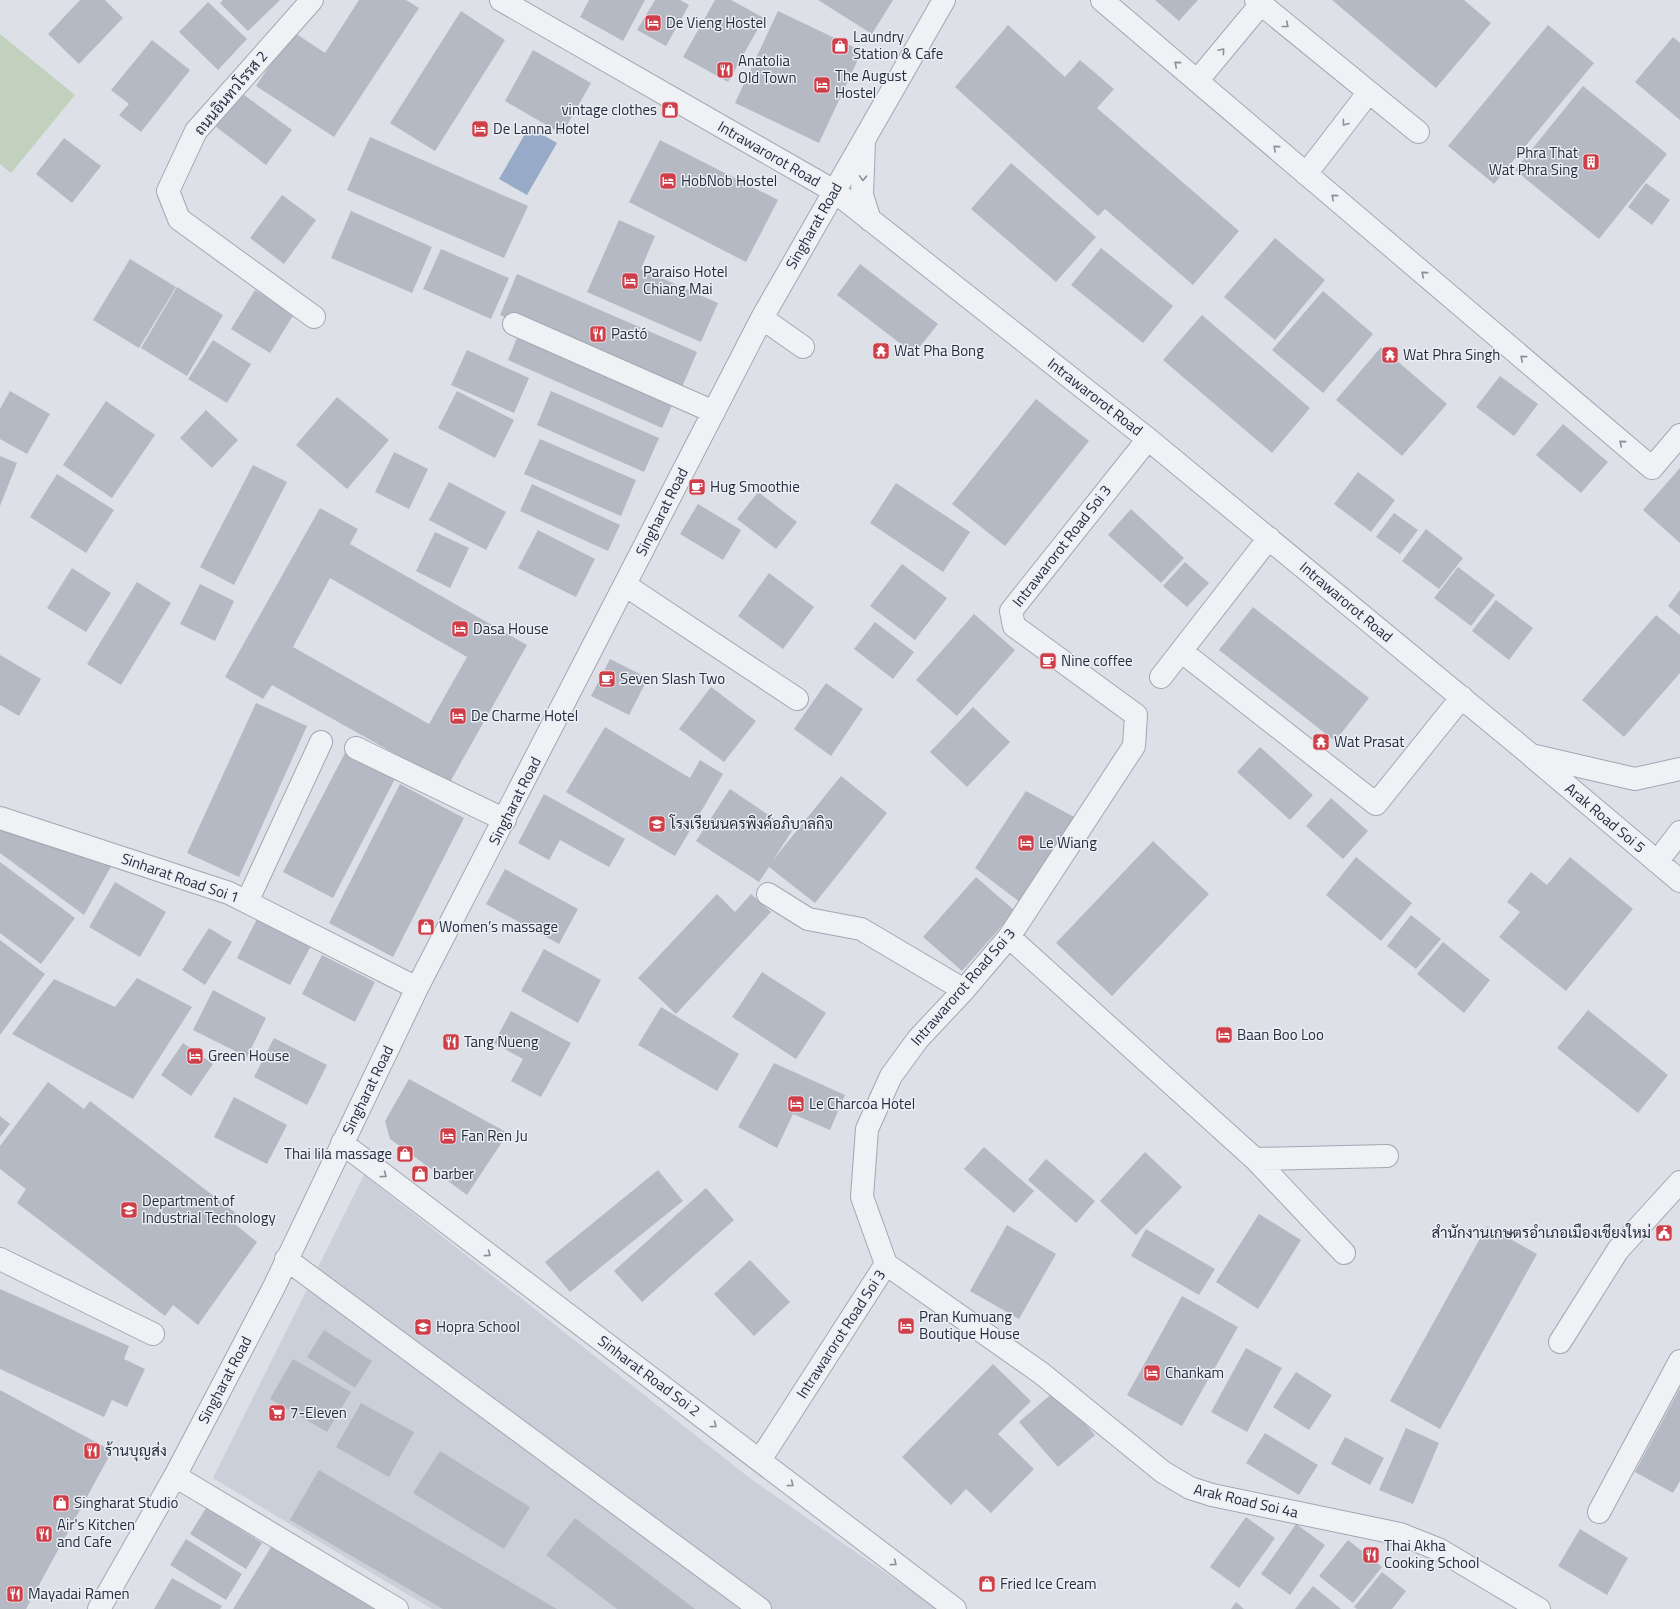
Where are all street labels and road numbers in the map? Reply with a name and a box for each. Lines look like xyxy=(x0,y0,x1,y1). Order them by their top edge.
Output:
street label: ถนนอินทวโรรส 2 xyxy=(188,45,273,140)
street label: Intrawarorot Road xyxy=(714,115,825,192)
street label: Singharat Road xyxy=(779,178,848,273)
street label: Intrawarorot Road xyxy=(1043,352,1148,441)
street label: Singharat Road xyxy=(629,464,694,560)
street label: Intrawarorot Road Soi 3 xyxy=(1006,480,1117,612)
street label: Intrawarorot Road xyxy=(1295,556,1398,648)
street label: Singharat Road xyxy=(482,753,547,849)
street label: Arak Road Soi 5 xyxy=(1560,777,1651,858)
street label: Sinharat Road Soi 1 xyxy=(118,847,242,908)
street label: Intrawarorot Road Soi 3 xyxy=(905,923,1020,1051)
street label: Singharat Road xyxy=(336,1041,399,1138)
street label: Intrawarorot Road Soi 3 xyxy=(790,1265,891,1403)
street label: Sinharat Road Soi 2 xyxy=(593,1329,705,1422)
street label: Singharat Road xyxy=(192,1332,257,1428)
street label: Arak Road Soi 4a xyxy=(1192,1477,1301,1524)

